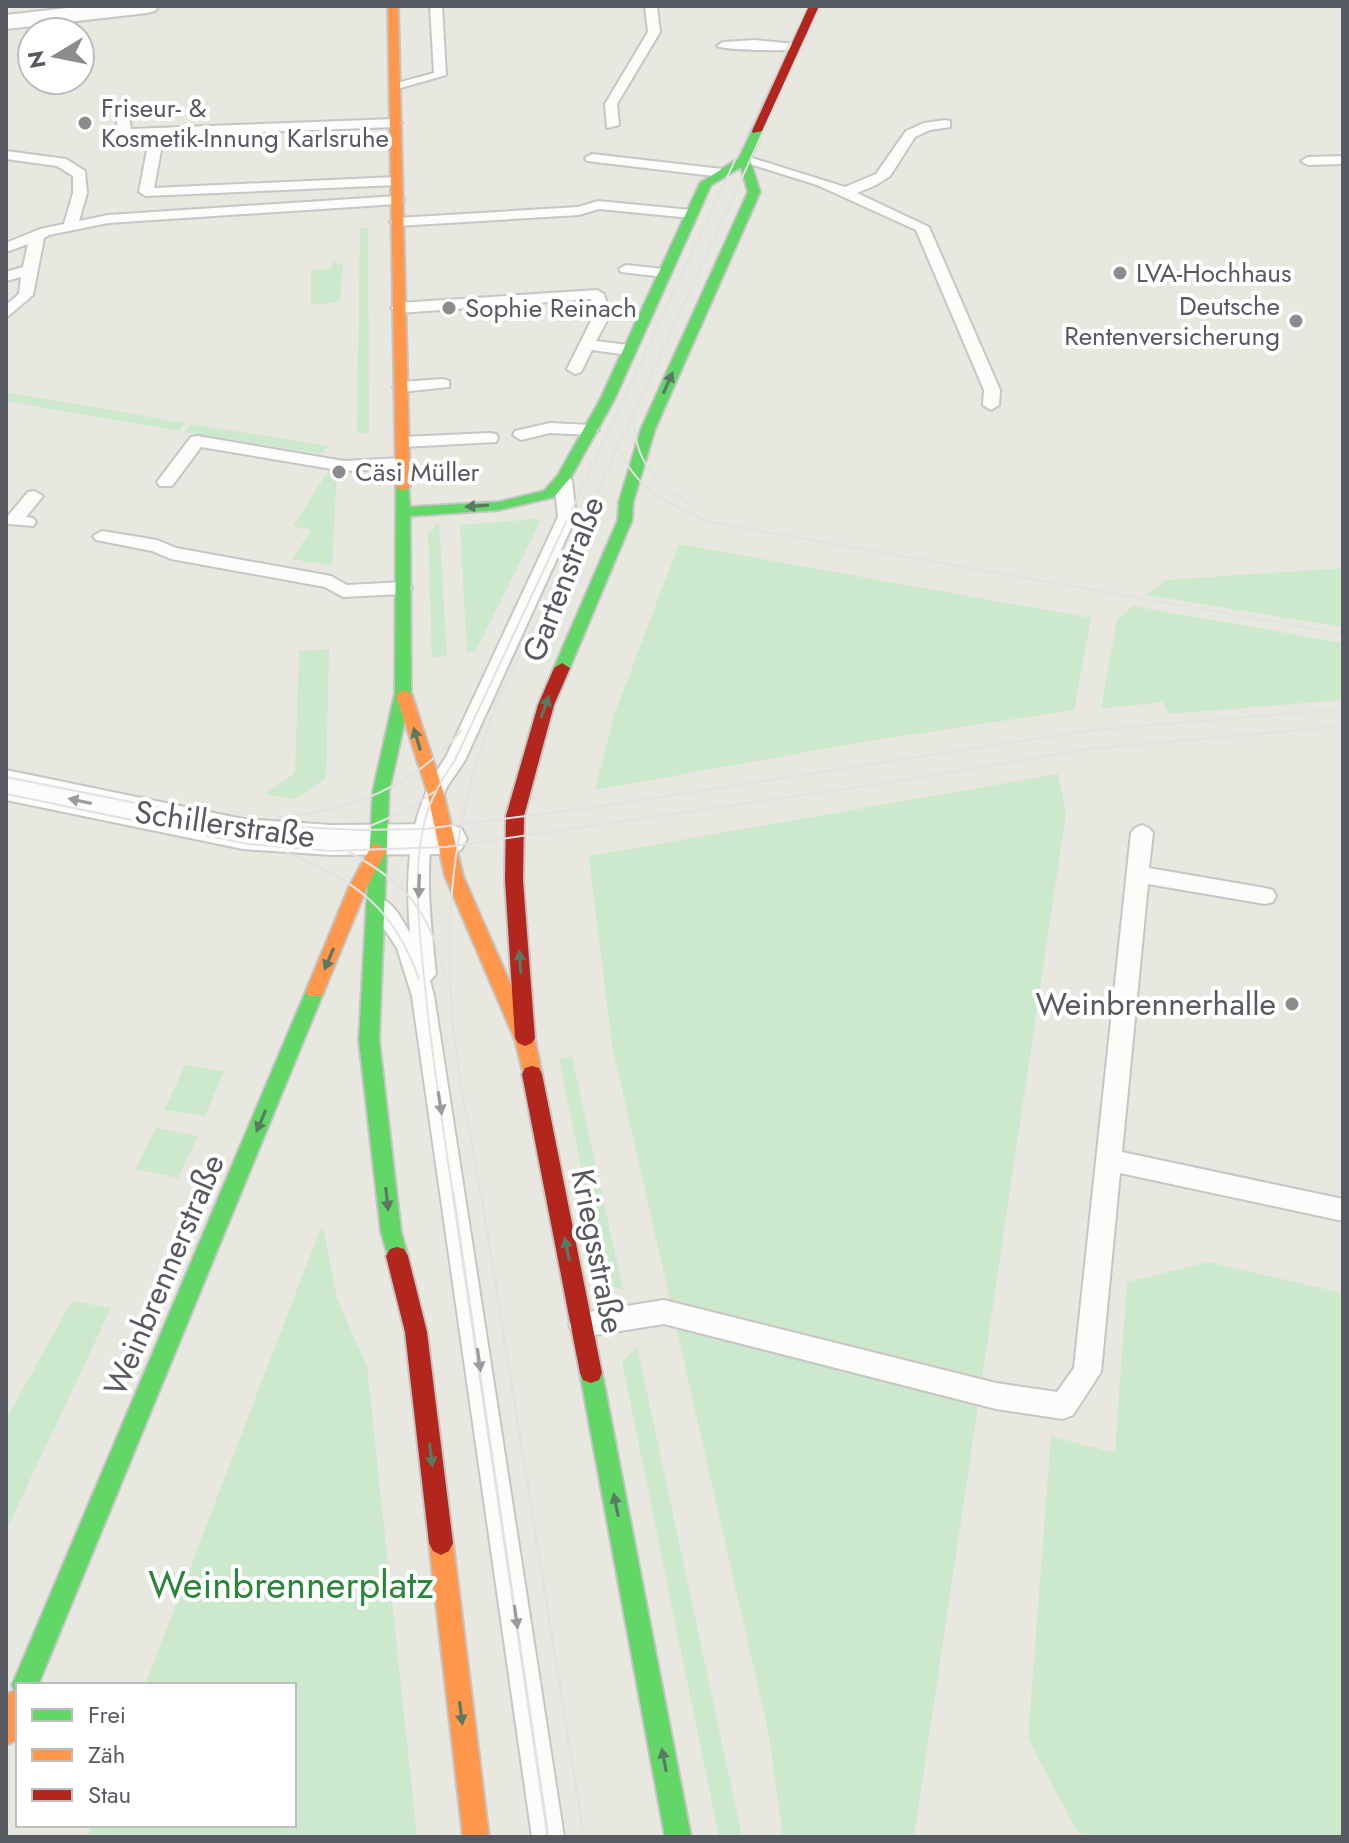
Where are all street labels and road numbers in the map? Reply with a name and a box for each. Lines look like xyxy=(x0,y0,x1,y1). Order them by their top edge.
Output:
street label: Gartenstraße xyxy=(510,490,616,668)
street label: Schillerstraße xyxy=(132,789,318,859)
street label: Weinbrennerstraße xyxy=(92,1147,236,1403)
street label: Kriegsstraße xyxy=(560,1165,636,1337)

